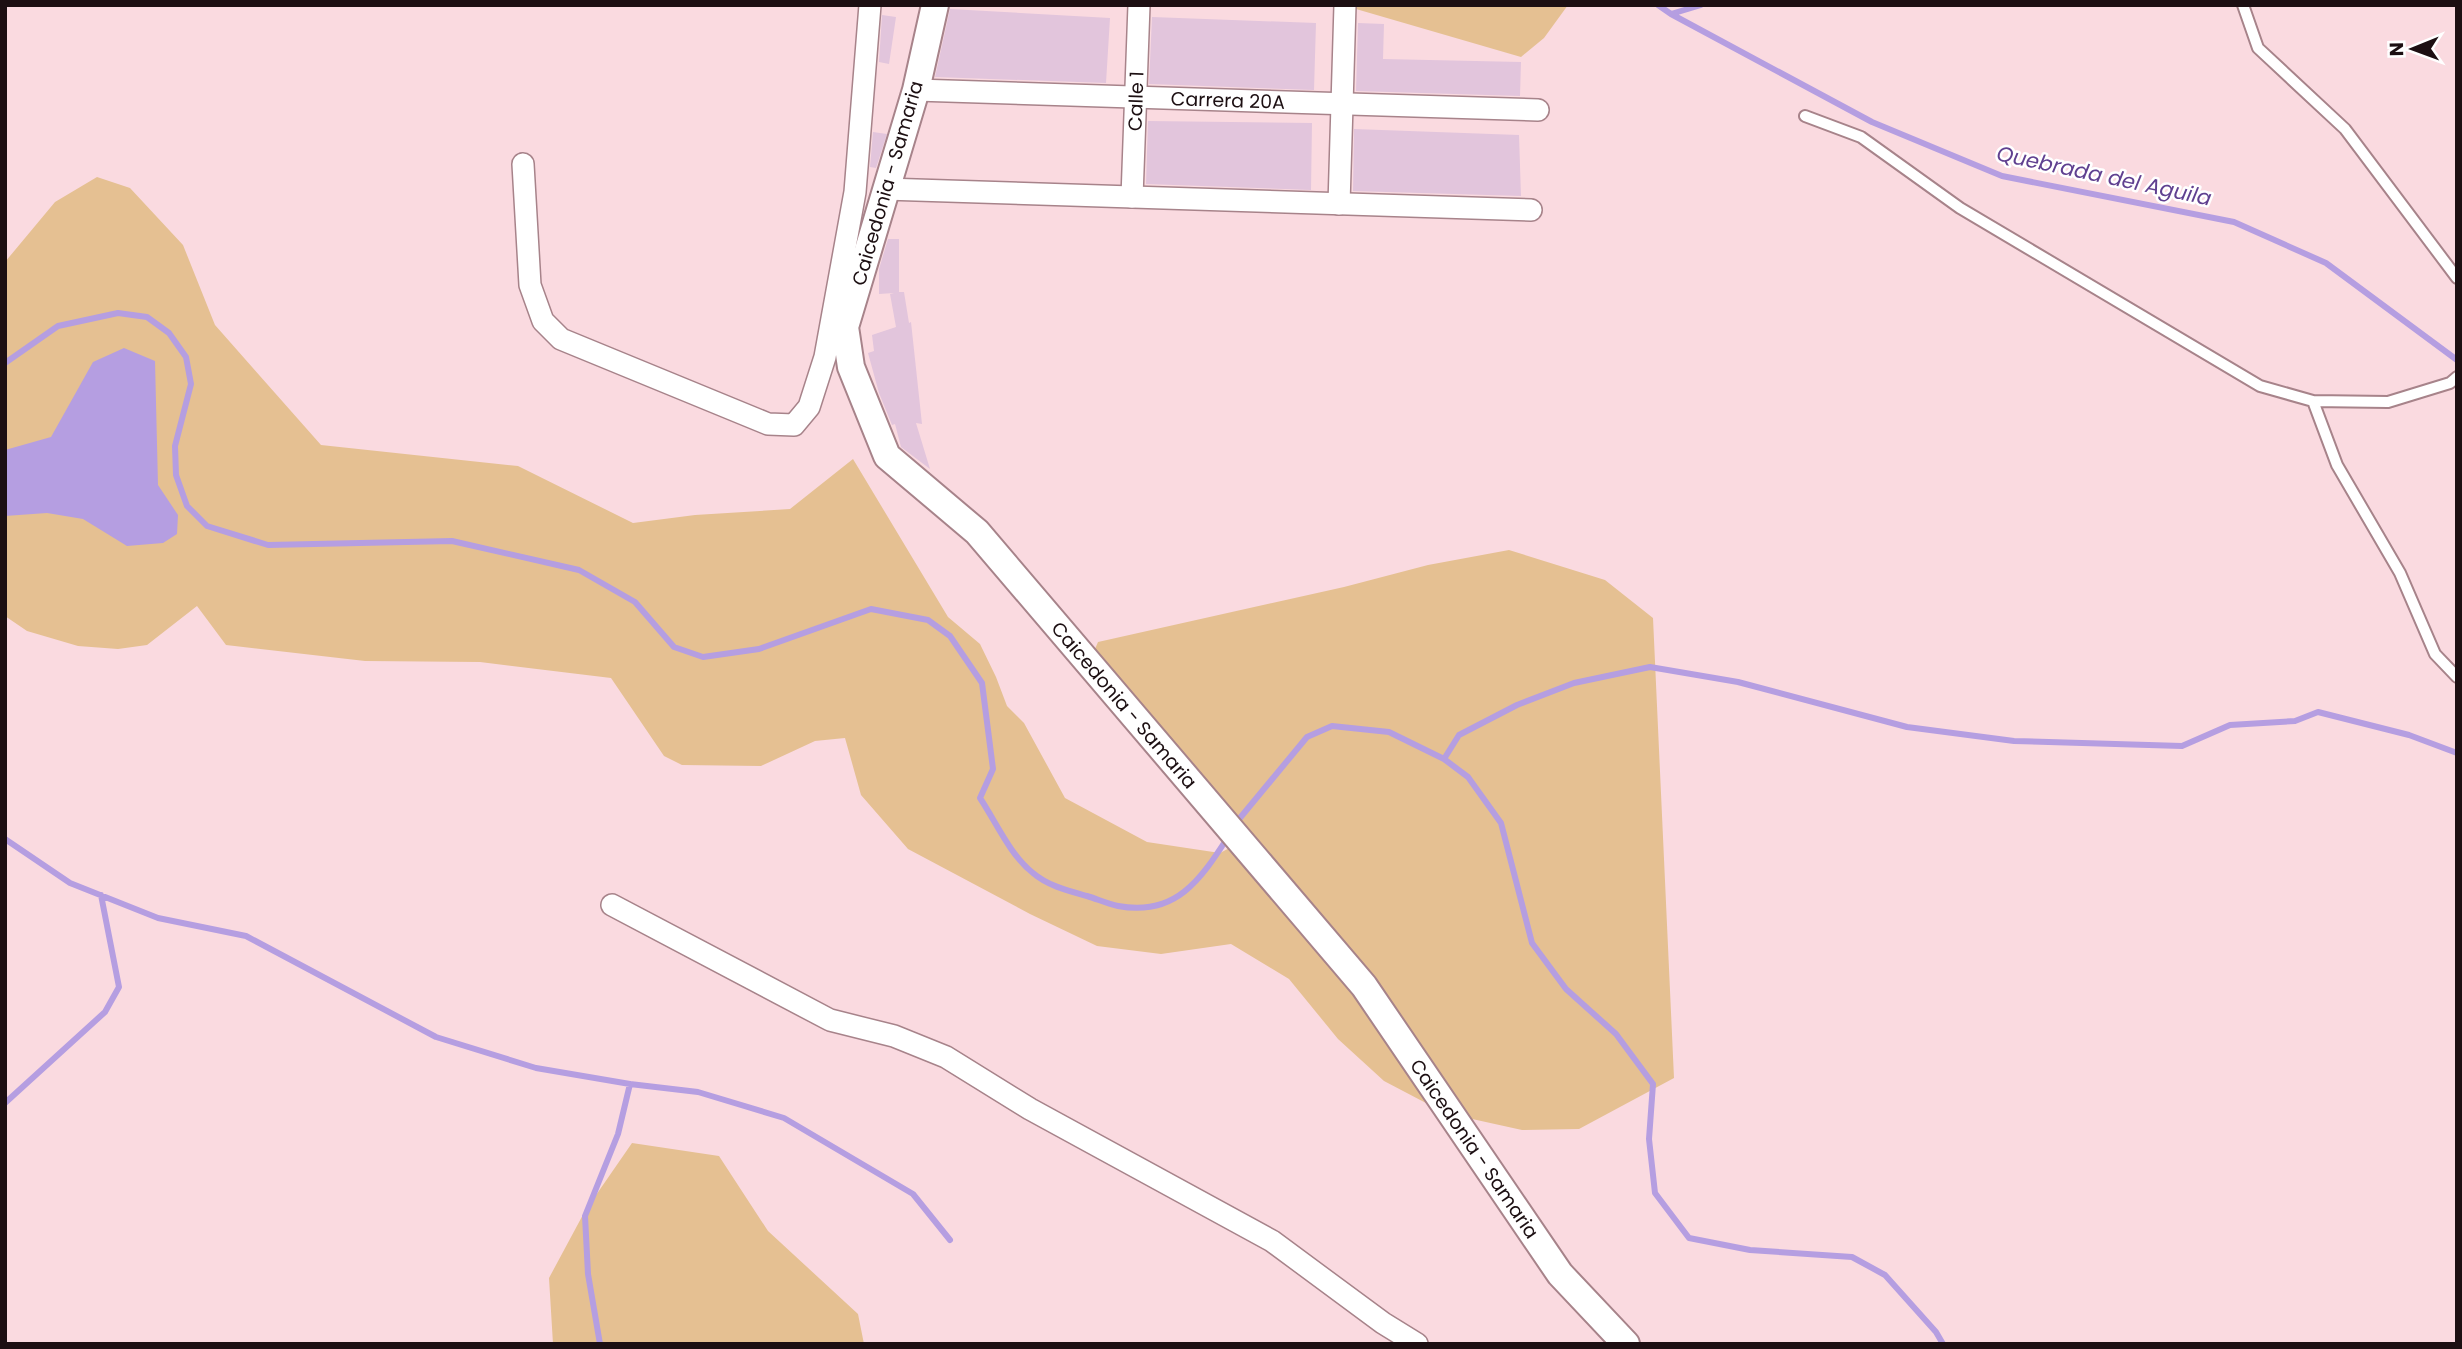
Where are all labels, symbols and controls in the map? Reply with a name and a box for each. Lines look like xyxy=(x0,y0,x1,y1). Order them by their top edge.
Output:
north arrow xyxy=(2378,14,2448,84)
text: N xyxy=(2383,42,2410,57)
street label: Calle 1 xyxy=(1121,71,1151,131)
street label: Caicedonia - Samaria xyxy=(845,78,930,289)
street label: Carrera 20A xyxy=(1170,85,1286,116)
water label: Quebrada del Aguila xyxy=(1994,139,2214,212)
street label: Caicedonia - Samaria xyxy=(1045,616,1203,795)
street label: Caicedonia - Samaria xyxy=(1403,1054,1545,1244)

